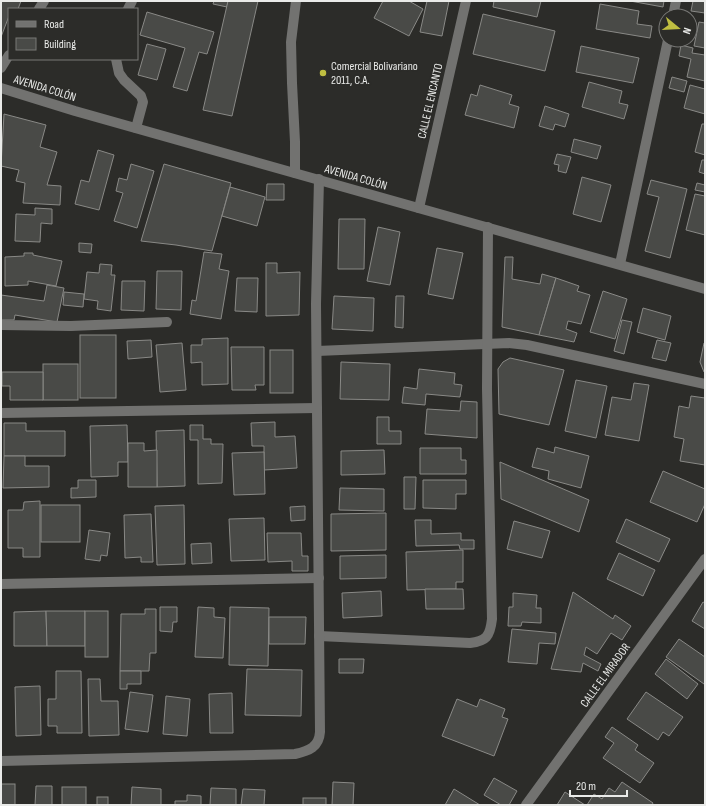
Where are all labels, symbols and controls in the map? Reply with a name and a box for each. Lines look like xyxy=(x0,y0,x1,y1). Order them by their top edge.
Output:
legend xyxy=(8,8,138,60)
north arrow xyxy=(658,8,698,48)
text: Road xyxy=(44,17,64,32)
text: N xyxy=(680,26,694,36)
text: Building xyxy=(44,37,76,52)
place label: Comercial Bolivariano 2011, C.A. xyxy=(331,59,418,88)
street label: CALLE EL ENCANTO xyxy=(415,62,446,140)
marker: Comercial Bolivariano 2011, C.A. xyxy=(318,68,328,78)
street label: AVENIDA COLÓN xyxy=(11,72,78,105)
street label: AVENIDA COLÓN xyxy=(322,161,389,194)
street label: CALLE EL MIRADOR xyxy=(577,640,634,710)
scale bar xyxy=(570,772,627,798)
text: 20 m xyxy=(576,779,596,794)

